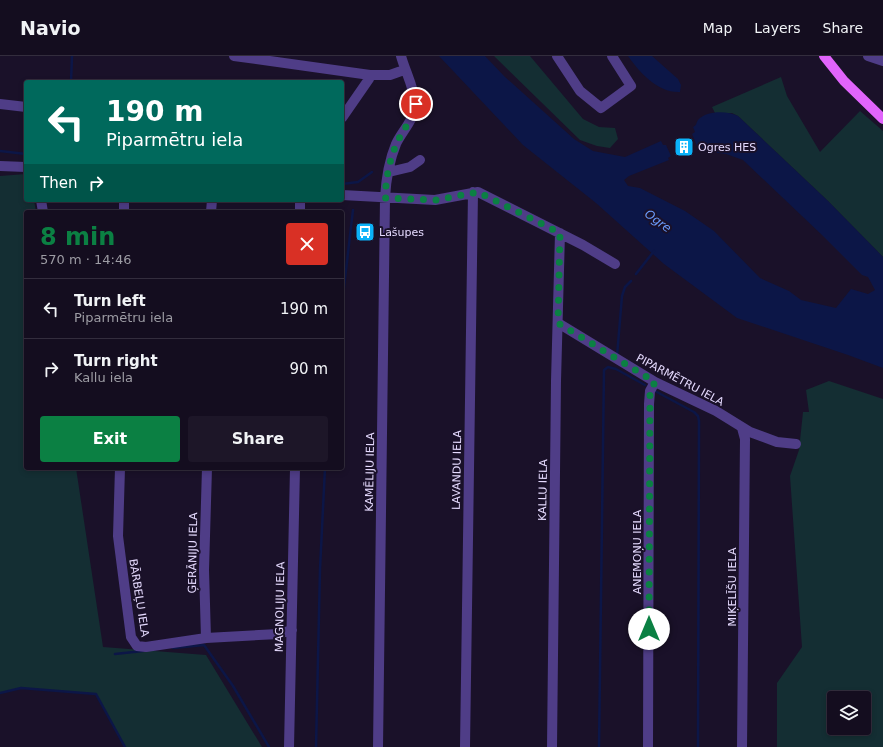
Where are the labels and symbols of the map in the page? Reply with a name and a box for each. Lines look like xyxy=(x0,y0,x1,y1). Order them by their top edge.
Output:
pin xyxy=(399,87,433,121)
building icon: Ogres HES xyxy=(673,136,695,158)
place label: Ogres HES xyxy=(698,141,756,154)
water label: Ogre xyxy=(642,207,674,235)
bus stop icon: Lašupes xyxy=(354,221,376,243)
place label: Lašupes xyxy=(379,226,424,239)
street label: PIPARMĒTRU IELA xyxy=(634,351,726,409)
street label: LAVANDU IELA xyxy=(450,429,464,510)
street label: KAMĒLIJU IELA xyxy=(363,432,377,512)
street label: KALLU IELA xyxy=(536,458,550,521)
street label: ANEMOŅU IELA xyxy=(631,509,644,594)
street label: ĢERĀNIJU IELA xyxy=(186,512,200,594)
street label: MIĶELĪŠU IELA xyxy=(726,547,739,626)
street label: BĀRBEĻU IELA xyxy=(126,558,152,638)
street label: MAGNOLIJU IELA xyxy=(273,561,287,652)
position arrow xyxy=(628,608,670,650)

